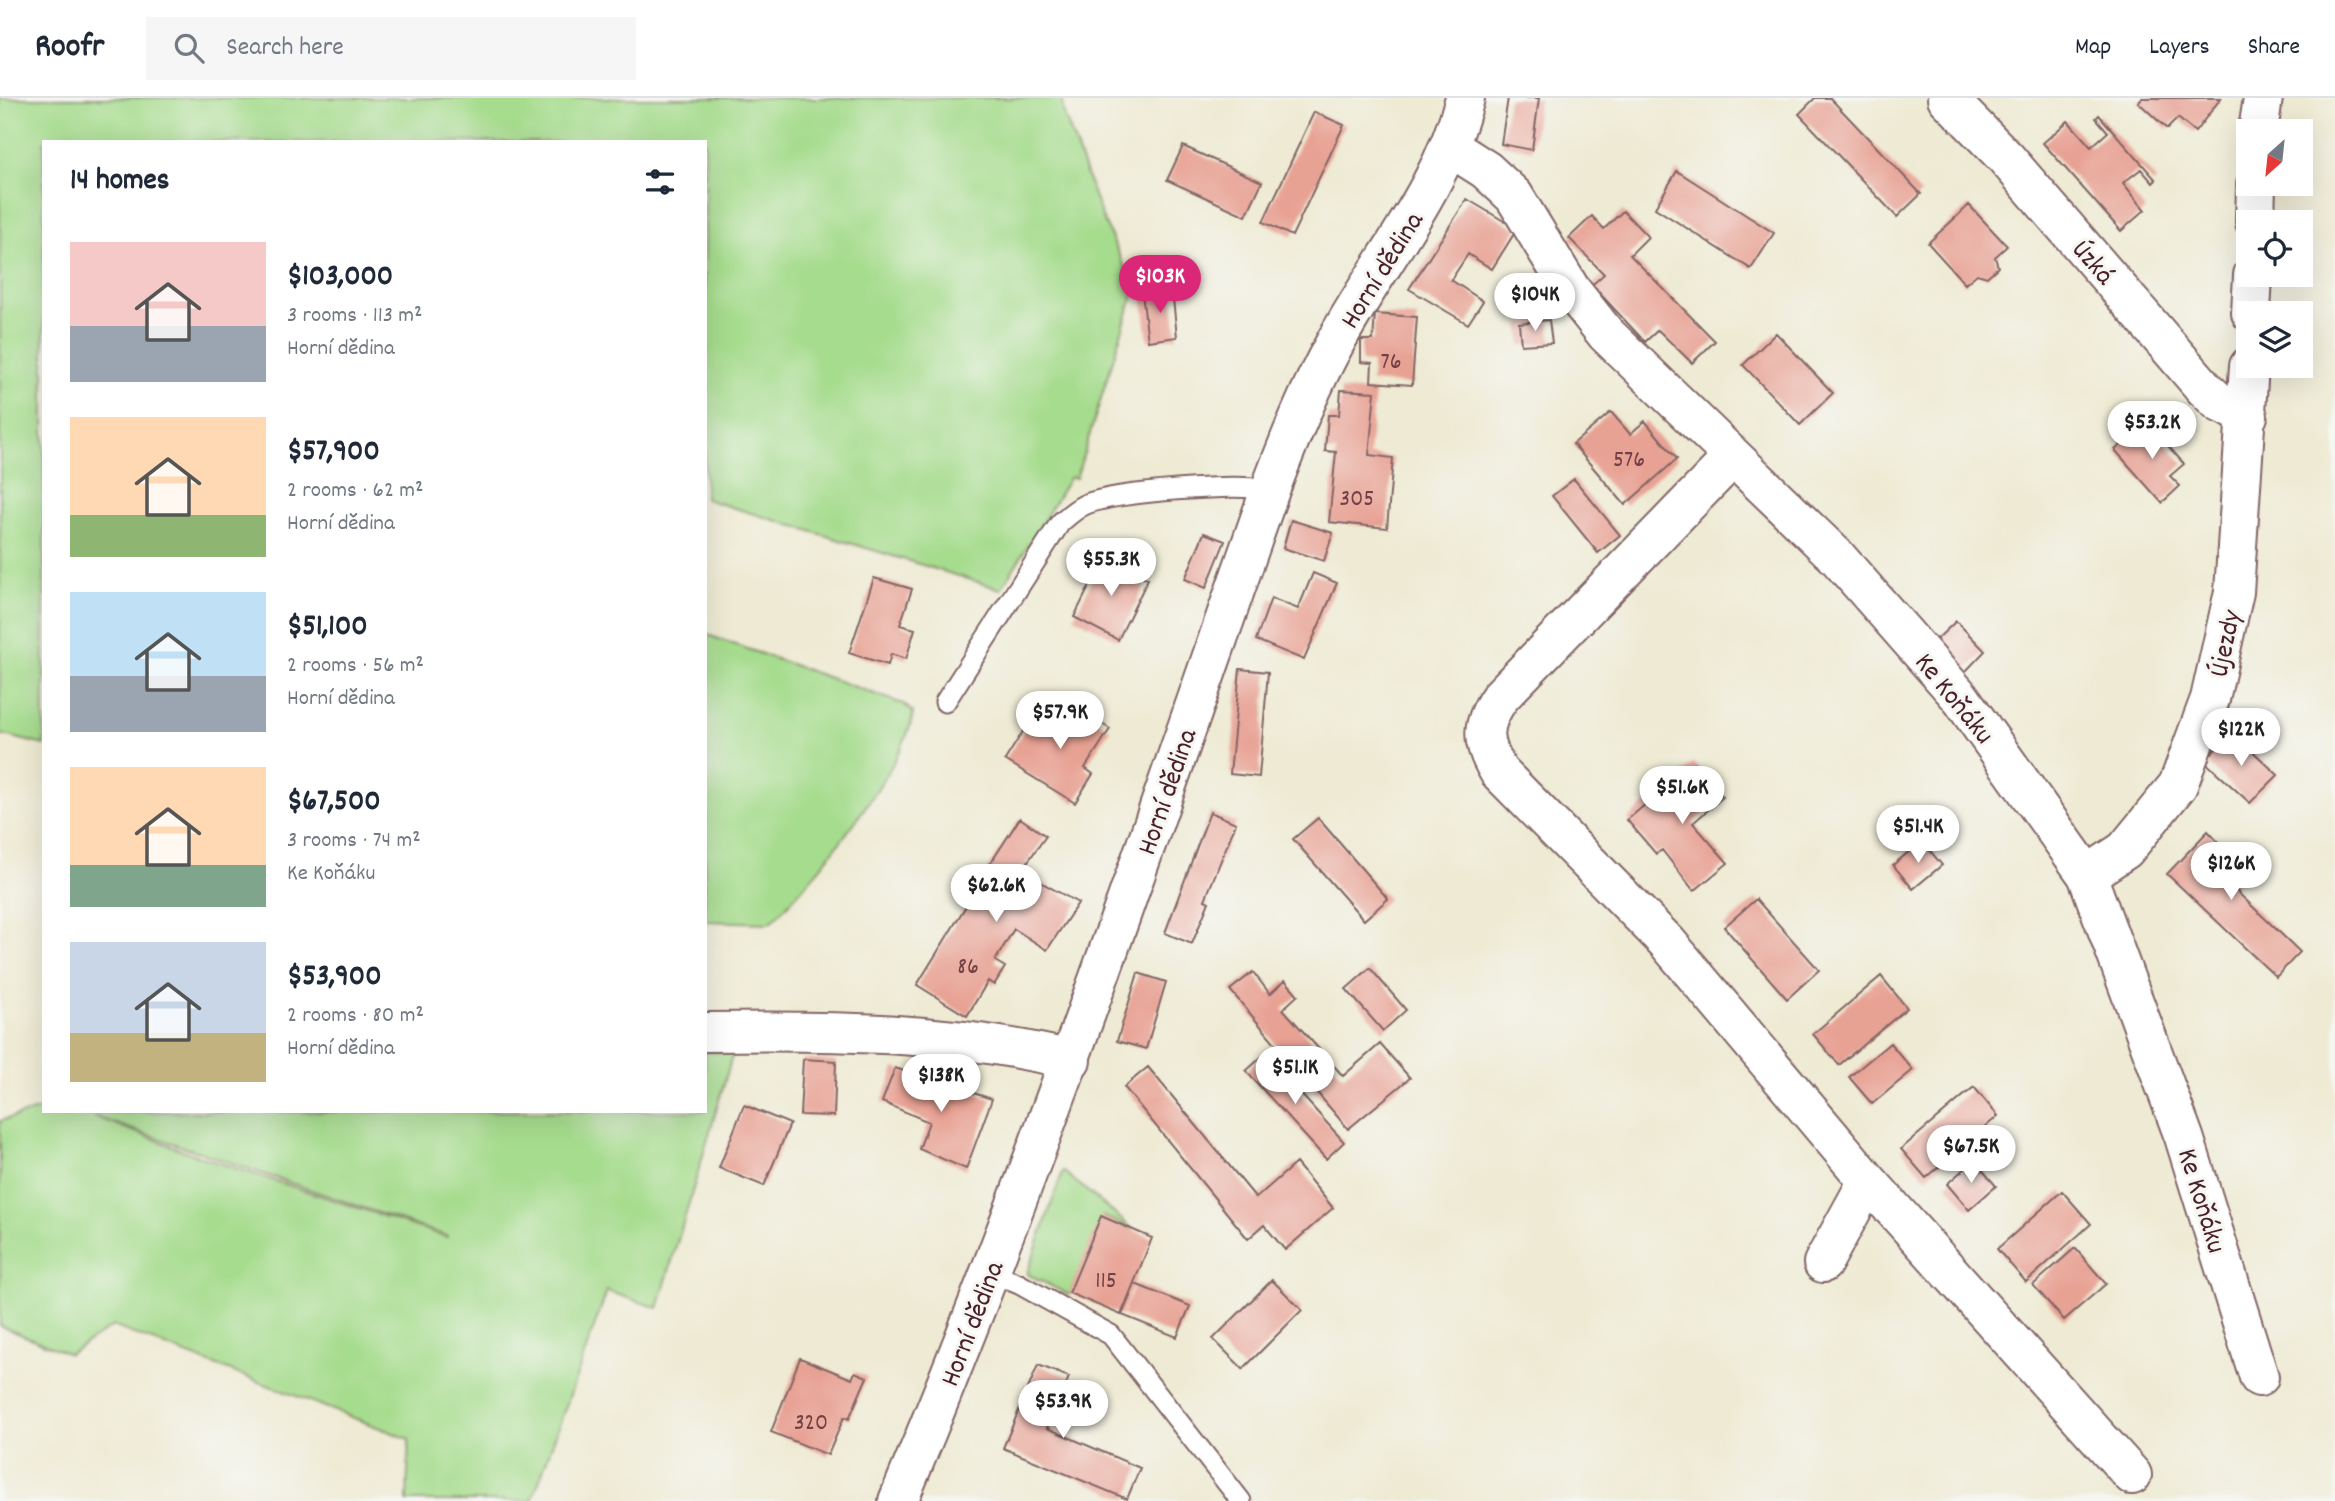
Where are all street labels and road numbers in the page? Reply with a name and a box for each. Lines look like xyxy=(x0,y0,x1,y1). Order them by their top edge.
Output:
street label: Horní dědina xyxy=(1333,205,1436,338)
street label: Úzká xyxy=(2060,233,2122,296)
street label: Újezdy xyxy=(2201,606,2255,681)
street label: Ke Koňáku xyxy=(1903,646,2001,755)
street label: Horní dědina xyxy=(1129,723,1210,861)
street label: Ke Koňáku xyxy=(2164,1144,2234,1259)
street label: Horní dědina xyxy=(932,1256,1017,1393)

